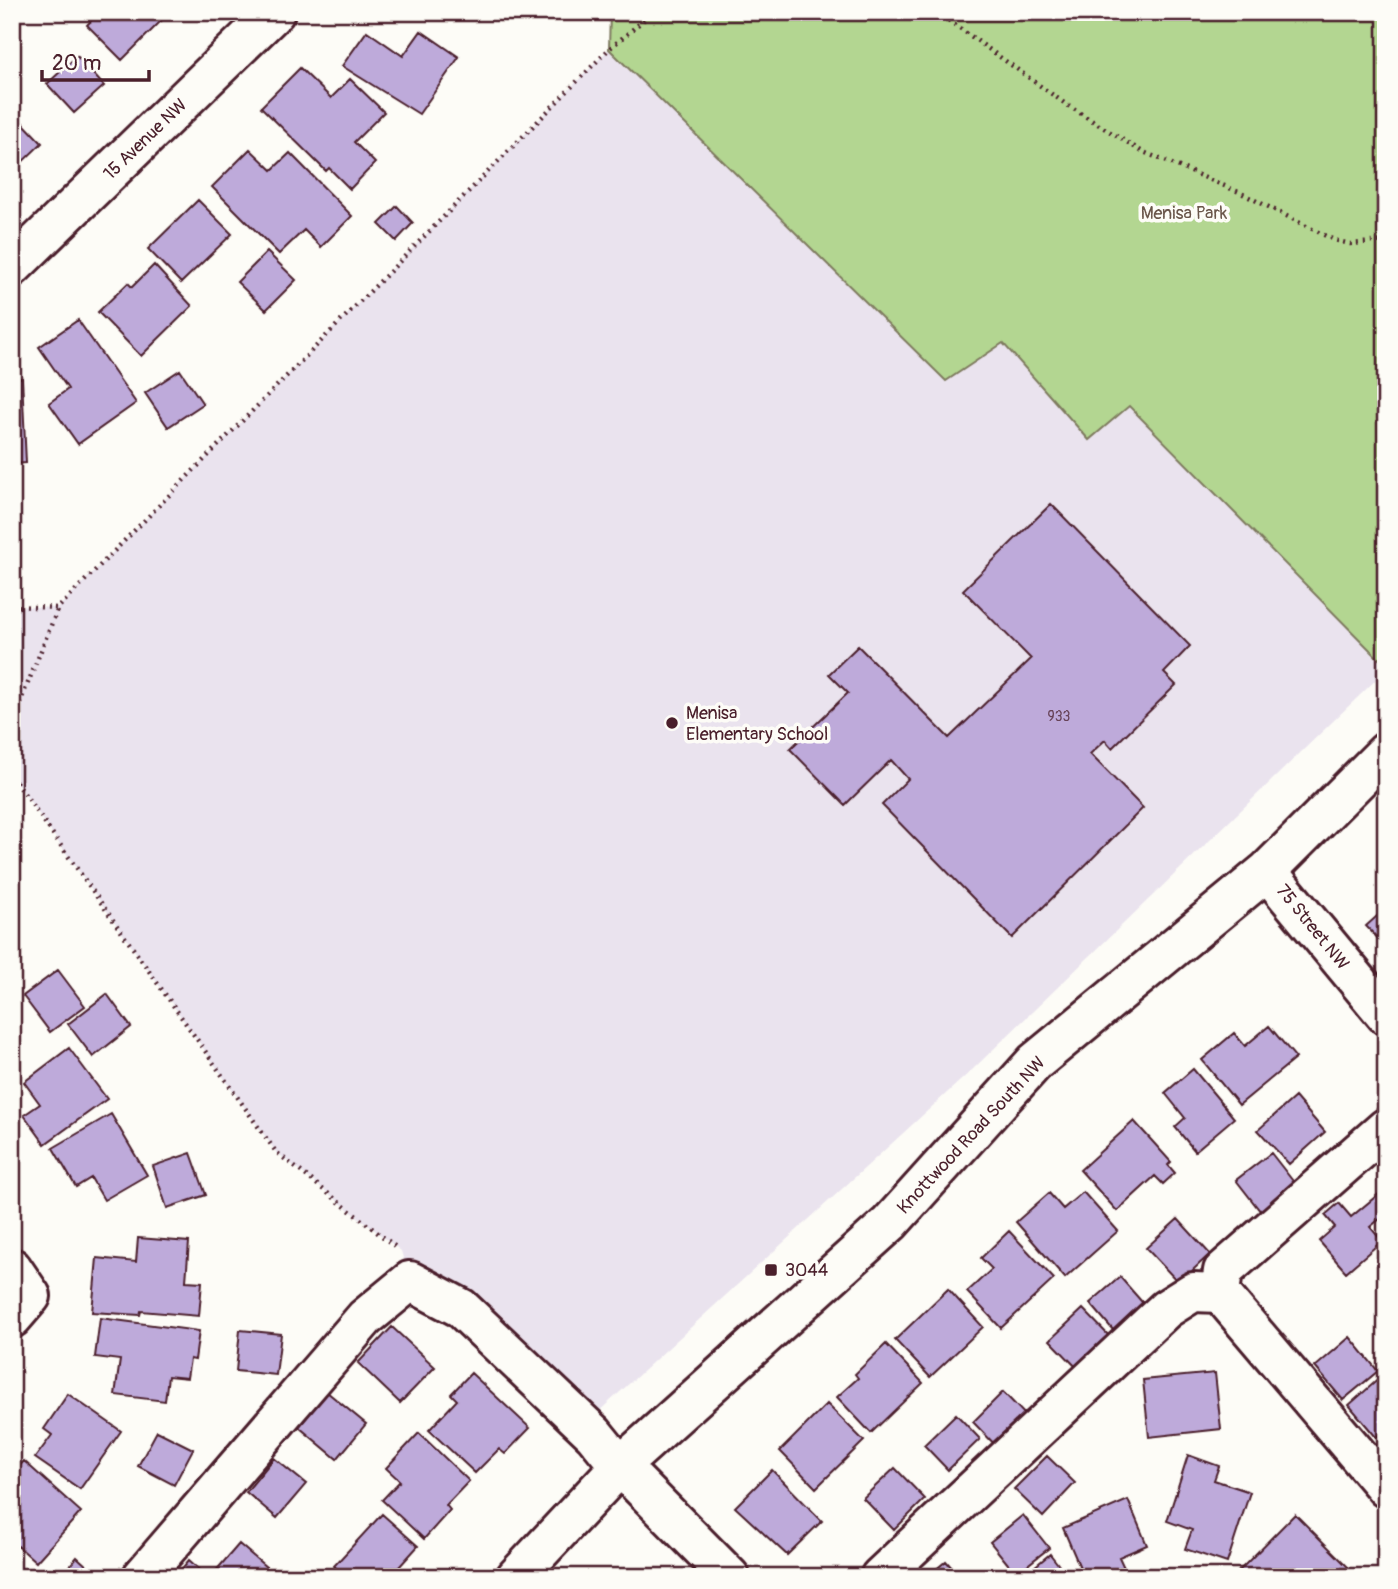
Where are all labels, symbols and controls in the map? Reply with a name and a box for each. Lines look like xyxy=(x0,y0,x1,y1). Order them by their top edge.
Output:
scale bar xyxy=(42,38,149,82)
text: 20 m xyxy=(52,50,101,77)
street label: 15 Avenue NW xyxy=(99,94,192,185)
park label: Menisa Park xyxy=(1141,202,1228,225)
place label: Menisa Elementary School xyxy=(686,702,828,746)
house number: 933 xyxy=(1048,708,1071,725)
marker: Menisa Elementary School xyxy=(664,715,680,731)
street label: 75 Street NW xyxy=(1271,880,1354,975)
street label: Knottwood Road South NW xyxy=(892,1052,1050,1219)
place label: 3044 xyxy=(785,1259,829,1282)
marker: 3044 xyxy=(763,1262,779,1278)

